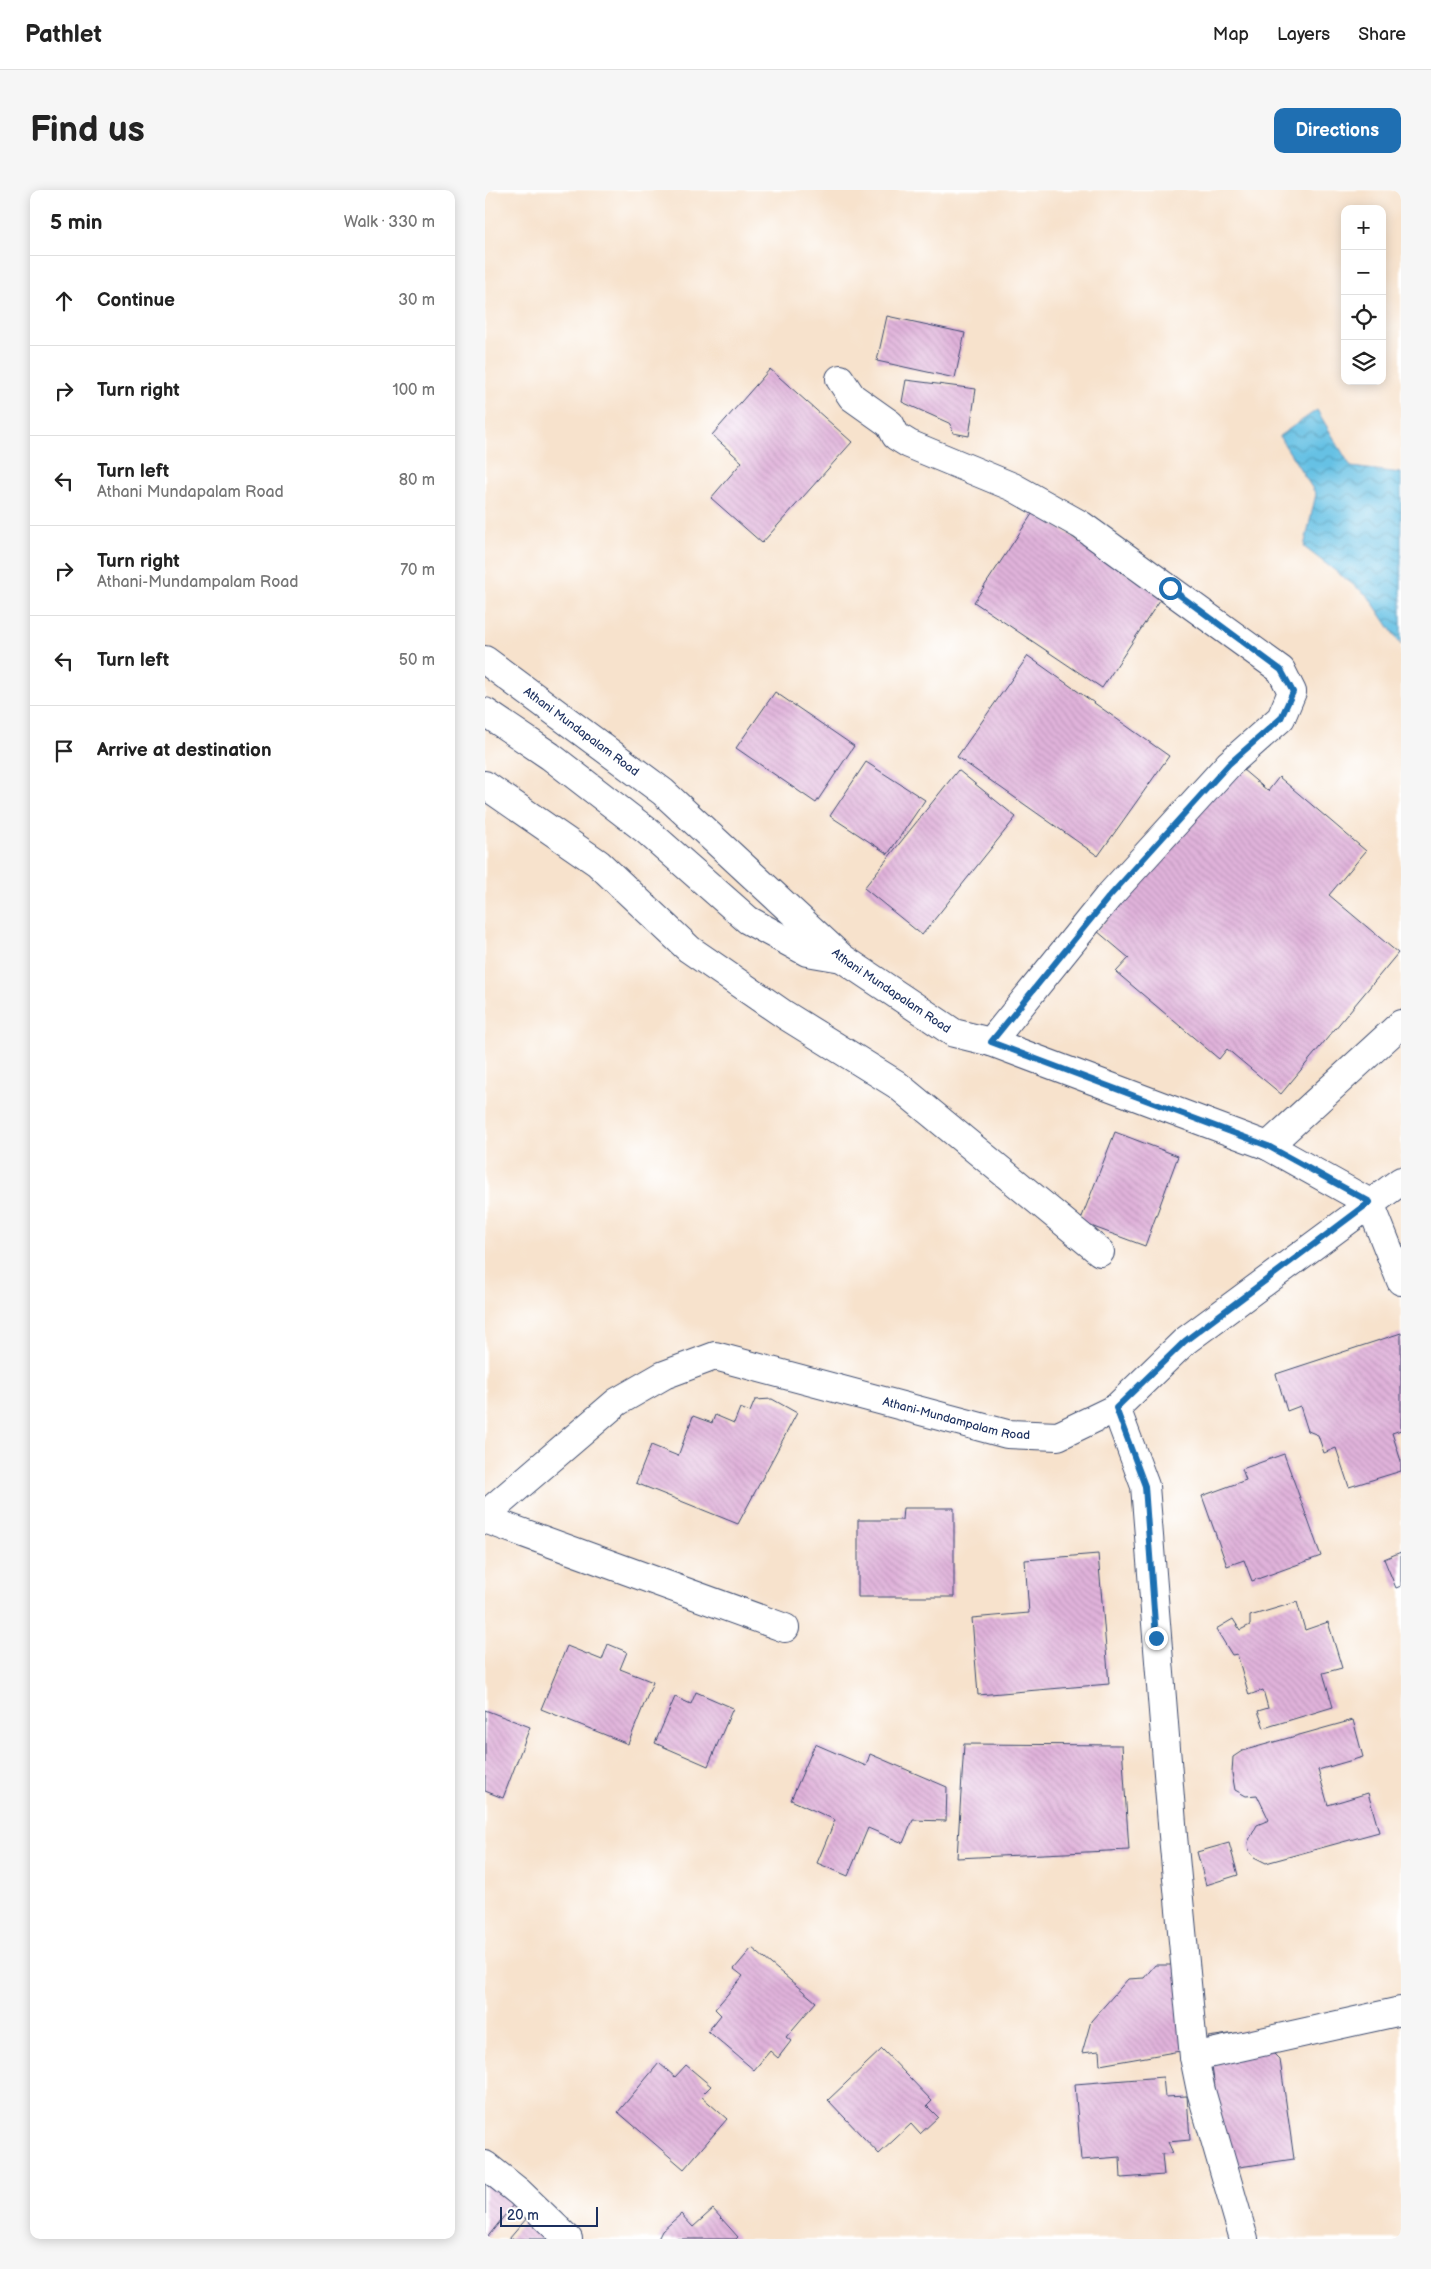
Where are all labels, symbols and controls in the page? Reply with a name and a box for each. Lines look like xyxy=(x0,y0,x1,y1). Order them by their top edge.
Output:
text: Pathlet xyxy=(25,20,102,49)
text: Map xyxy=(1213,24,1249,45)
text: Layers xyxy=(1277,24,1330,45)
text: Share xyxy=(1358,24,1406,45)
button: Directions xyxy=(1274,108,1401,153)
text: Find us xyxy=(30,109,145,152)
map controls xyxy=(1341,205,1386,385)
button: + xyxy=(1341,205,1386,250)
text: 5 min xyxy=(50,210,103,235)
text: Walk · 330 m xyxy=(344,213,435,232)
button: − xyxy=(1341,250,1386,295)
icon: ahead xyxy=(50,287,78,315)
text: Continue xyxy=(97,289,175,312)
text: 30 m xyxy=(398,291,435,310)
button: locate xyxy=(1341,295,1386,340)
button: layers xyxy=(1341,340,1386,385)
icon: right xyxy=(50,377,78,405)
text: Turn right xyxy=(97,379,180,402)
text: 100 m xyxy=(392,381,435,400)
text: Turn left xyxy=(97,460,169,483)
icon: left xyxy=(50,467,78,495)
text: 80 m xyxy=(399,471,435,490)
text: Athani Mundapalam Road xyxy=(97,483,284,502)
text: Turn right xyxy=(97,550,180,573)
icon: right xyxy=(50,557,78,585)
text: 70 m xyxy=(400,561,435,580)
text: Athani-Mundampalam Road xyxy=(97,573,299,592)
route start xyxy=(1159,577,1182,600)
icon: left xyxy=(50,647,78,675)
text: Turn left xyxy=(97,649,169,672)
text: 50 m xyxy=(399,651,435,670)
street label: Athani Mundapalam Road xyxy=(521,684,642,779)
icon: arrive xyxy=(50,737,78,765)
text: Arrive at destination xyxy=(97,739,272,762)
street label: Athani Mundapalam Road xyxy=(829,945,954,1036)
street label: Athani-Mundampalam Road xyxy=(881,1394,1030,1442)
route end xyxy=(1145,1627,1168,1650)
scale bar xyxy=(500,2204,597,2227)
text: 20 m xyxy=(507,2207,539,2224)

